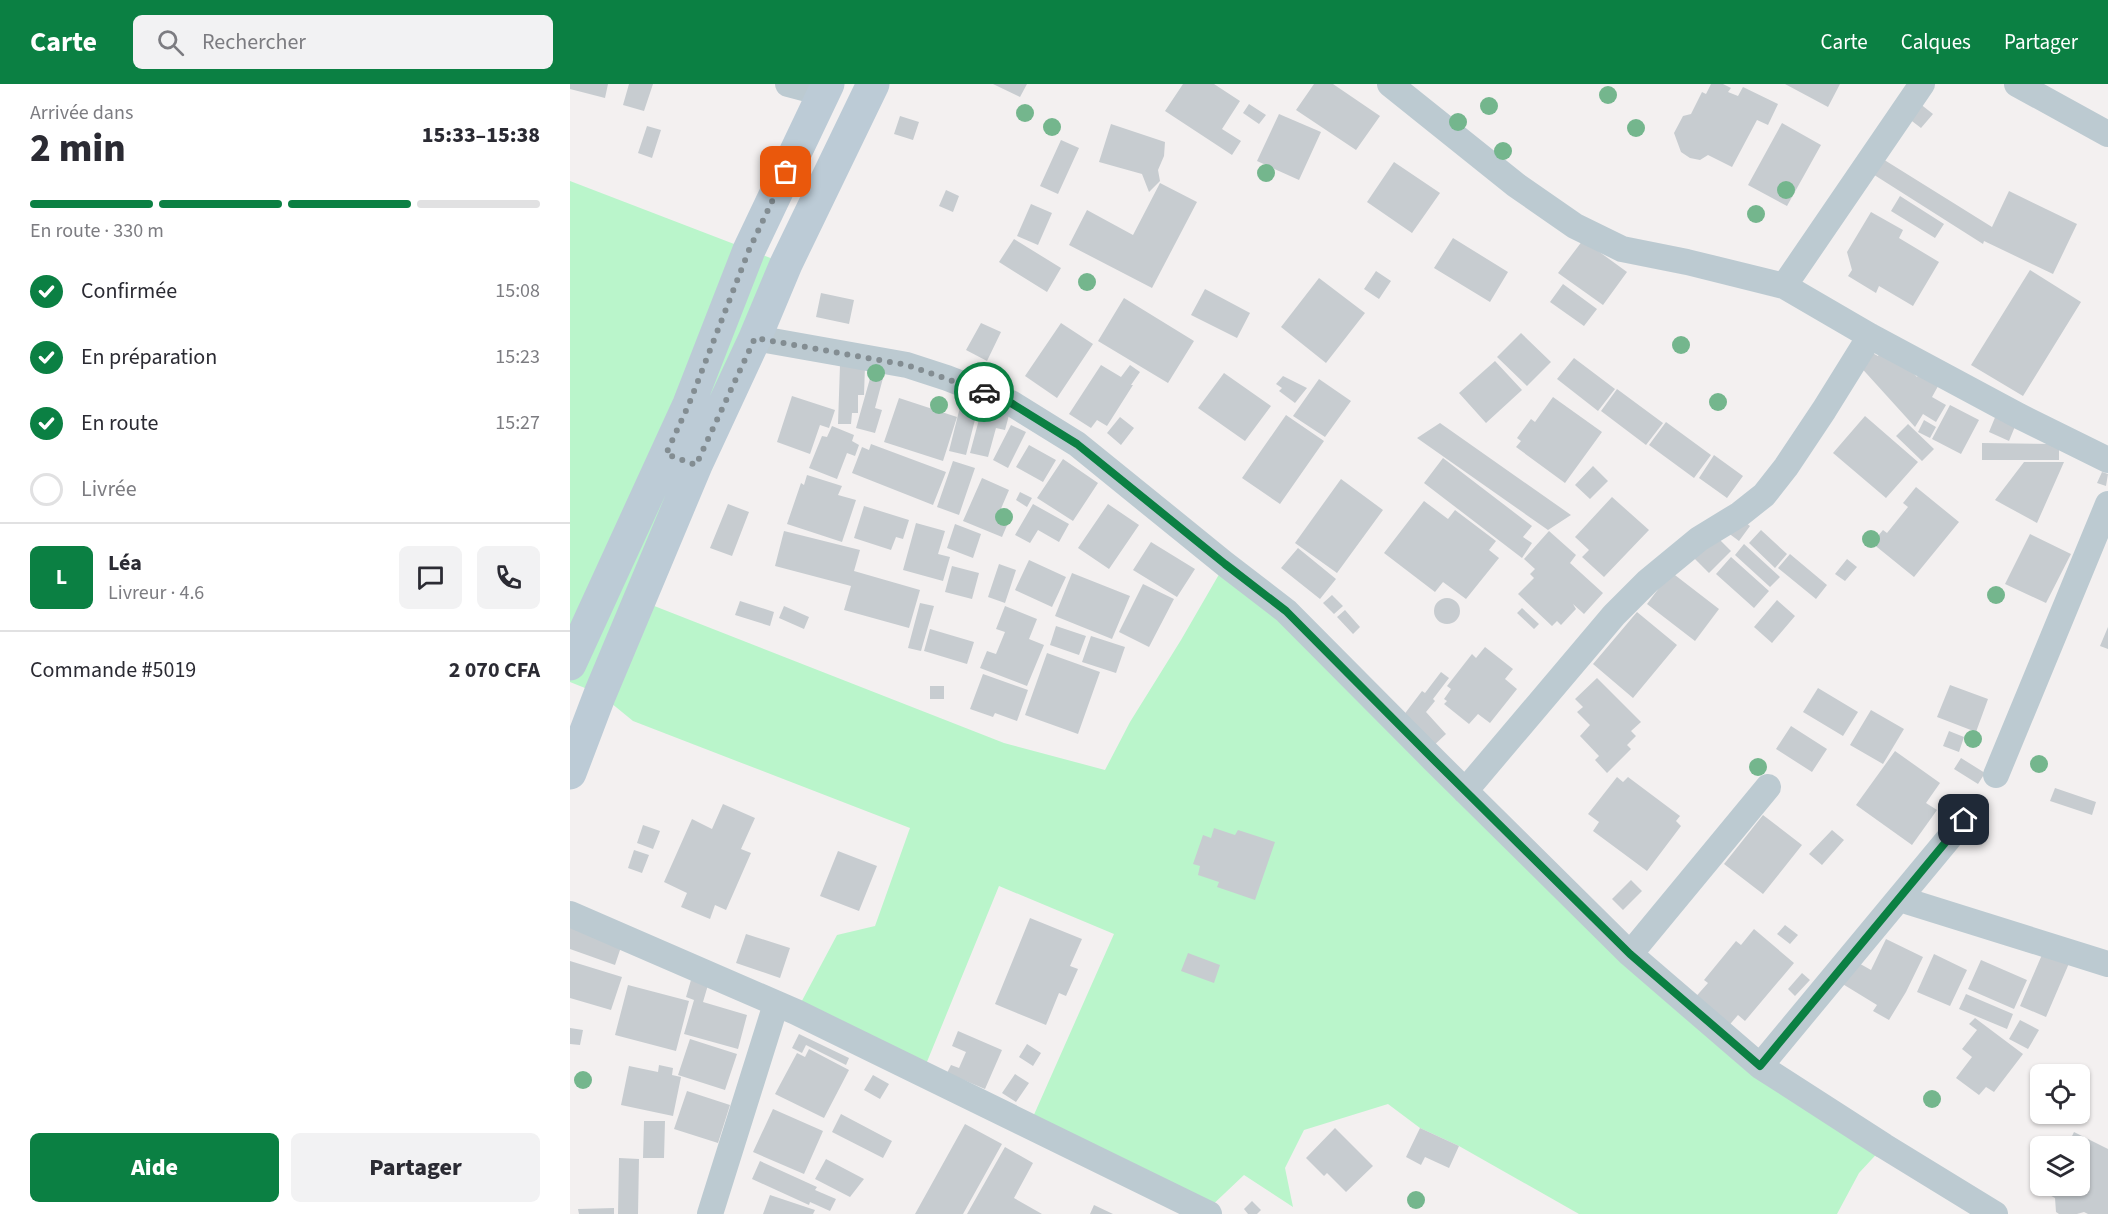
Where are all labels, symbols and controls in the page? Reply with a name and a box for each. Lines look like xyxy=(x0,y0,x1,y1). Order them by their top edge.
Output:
search box xyxy=(133,15,553,69)
text: Carte xyxy=(30,22,97,62)
icon: search xyxy=(154,26,187,59)
text: Rechercher xyxy=(202,26,306,58)
text: Carte xyxy=(1821,27,1868,57)
text: Calques xyxy=(1901,27,1971,57)
text: Partager xyxy=(2004,27,2078,57)
text: Arrivée dans xyxy=(30,99,133,127)
text: 15:33–15:38 xyxy=(422,119,540,151)
text: 2 min xyxy=(30,121,126,177)
pin xyxy=(760,146,811,197)
icon: bag xyxy=(769,155,802,188)
text: En route · 330 m xyxy=(30,217,164,245)
icon: check xyxy=(30,275,63,308)
text: Confirmée xyxy=(81,275,177,307)
text: 15:08 xyxy=(495,277,540,305)
icon: check xyxy=(30,341,63,374)
text: En préparation xyxy=(81,341,217,373)
text: 15:23 xyxy=(495,343,540,371)
courier xyxy=(954,362,1014,422)
icon: car xyxy=(968,376,1001,409)
icon: check xyxy=(30,407,63,440)
text: En route xyxy=(81,407,158,439)
text: 15:27 xyxy=(495,409,540,437)
text: Livrée xyxy=(81,473,137,505)
button: chat xyxy=(399,546,462,609)
button: phone xyxy=(477,546,540,609)
text: Léa xyxy=(108,547,142,579)
text: L xyxy=(56,561,67,593)
text: Livreur · 4.6 xyxy=(108,579,204,607)
text: Commande #5019 xyxy=(30,654,196,686)
text: 2 070 CFA xyxy=(449,654,540,686)
pin xyxy=(1938,794,1989,845)
icon: home xyxy=(1947,803,1980,836)
map controls xyxy=(2030,1064,2090,1196)
button: locate xyxy=(2030,1064,2090,1124)
button: Aide xyxy=(30,1133,279,1202)
button: Partager xyxy=(291,1133,540,1202)
button: layers xyxy=(2030,1136,2090,1196)

